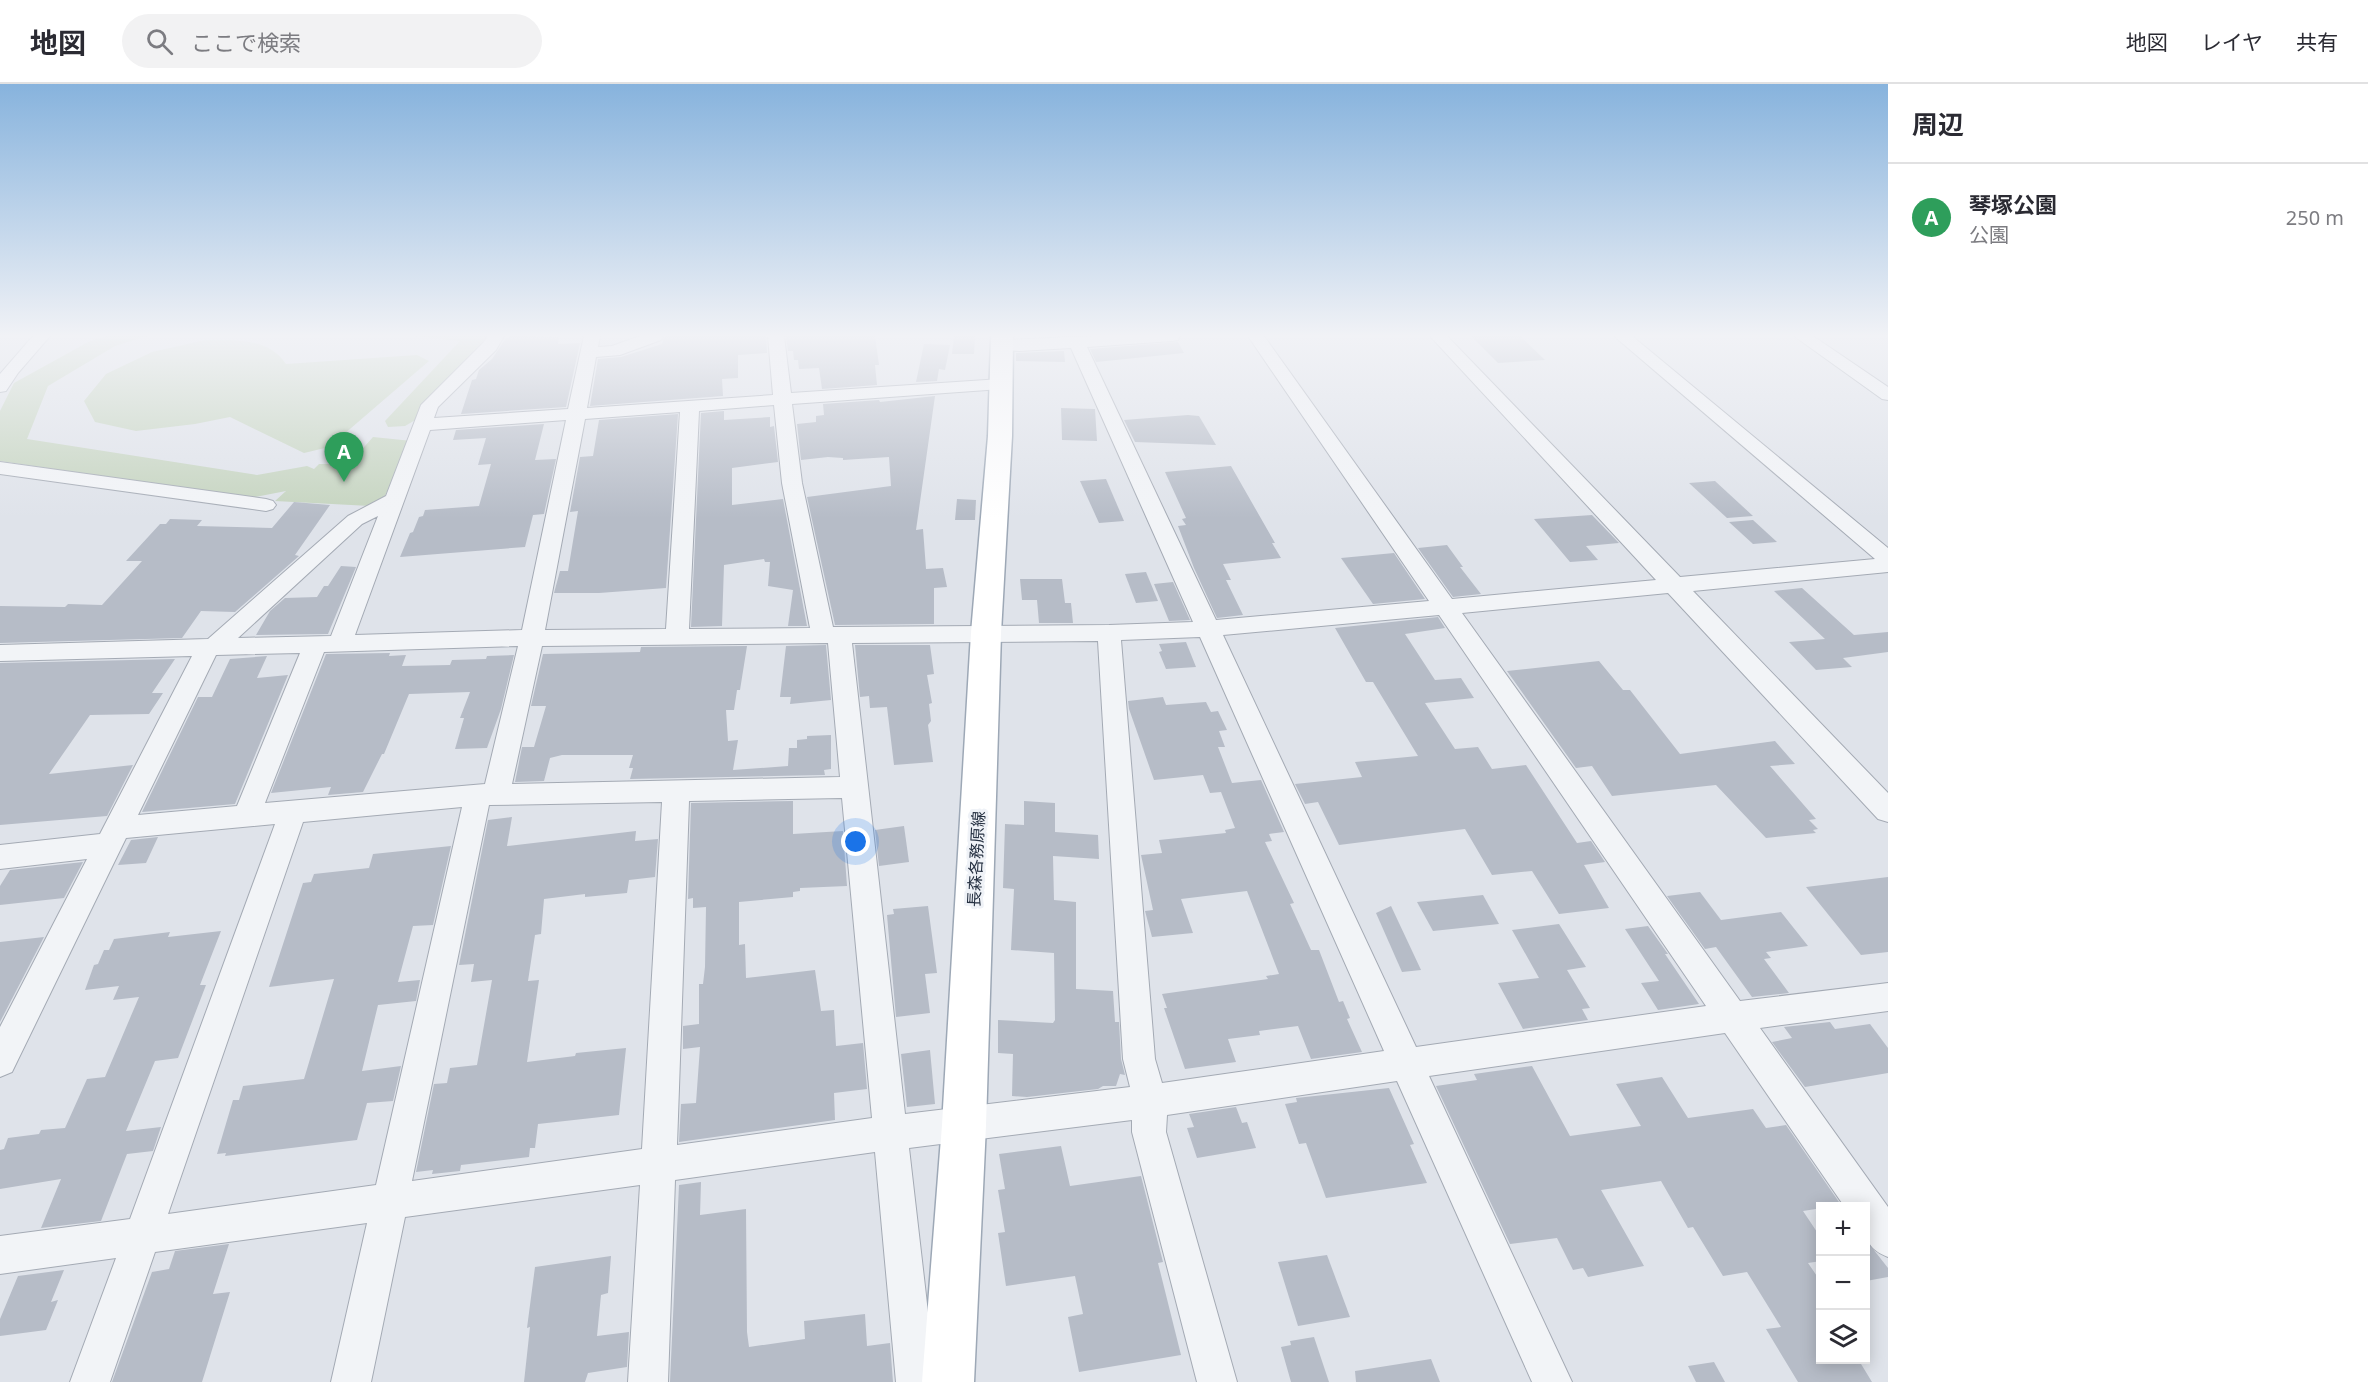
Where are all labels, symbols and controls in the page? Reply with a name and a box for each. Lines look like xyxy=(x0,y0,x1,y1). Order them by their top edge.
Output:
search box xyxy=(122,14,542,68)
text: 地図 xyxy=(30,23,86,61)
icon: search xyxy=(143,25,176,58)
text: ここで検索 xyxy=(191,27,301,57)
text: 地図 xyxy=(2126,28,2168,56)
text: レイヤ xyxy=(2201,28,2263,56)
text: 共有 xyxy=(2296,28,2338,56)
text: 周辺 xyxy=(1912,106,1964,142)
text: 琴塚公園 xyxy=(1969,189,2057,219)
text: A xyxy=(1925,204,1938,231)
text: 250 m xyxy=(2286,204,2344,231)
text: 公園 xyxy=(1969,221,2009,248)
pin: A xyxy=(324,432,364,482)
street label: 長森各務原線 xyxy=(963,810,989,908)
your location xyxy=(841,827,870,856)
map controls xyxy=(1816,1202,1870,1364)
button: + xyxy=(1816,1202,1870,1256)
button: − xyxy=(1816,1256,1870,1310)
button: layers xyxy=(1816,1310,1870,1364)

